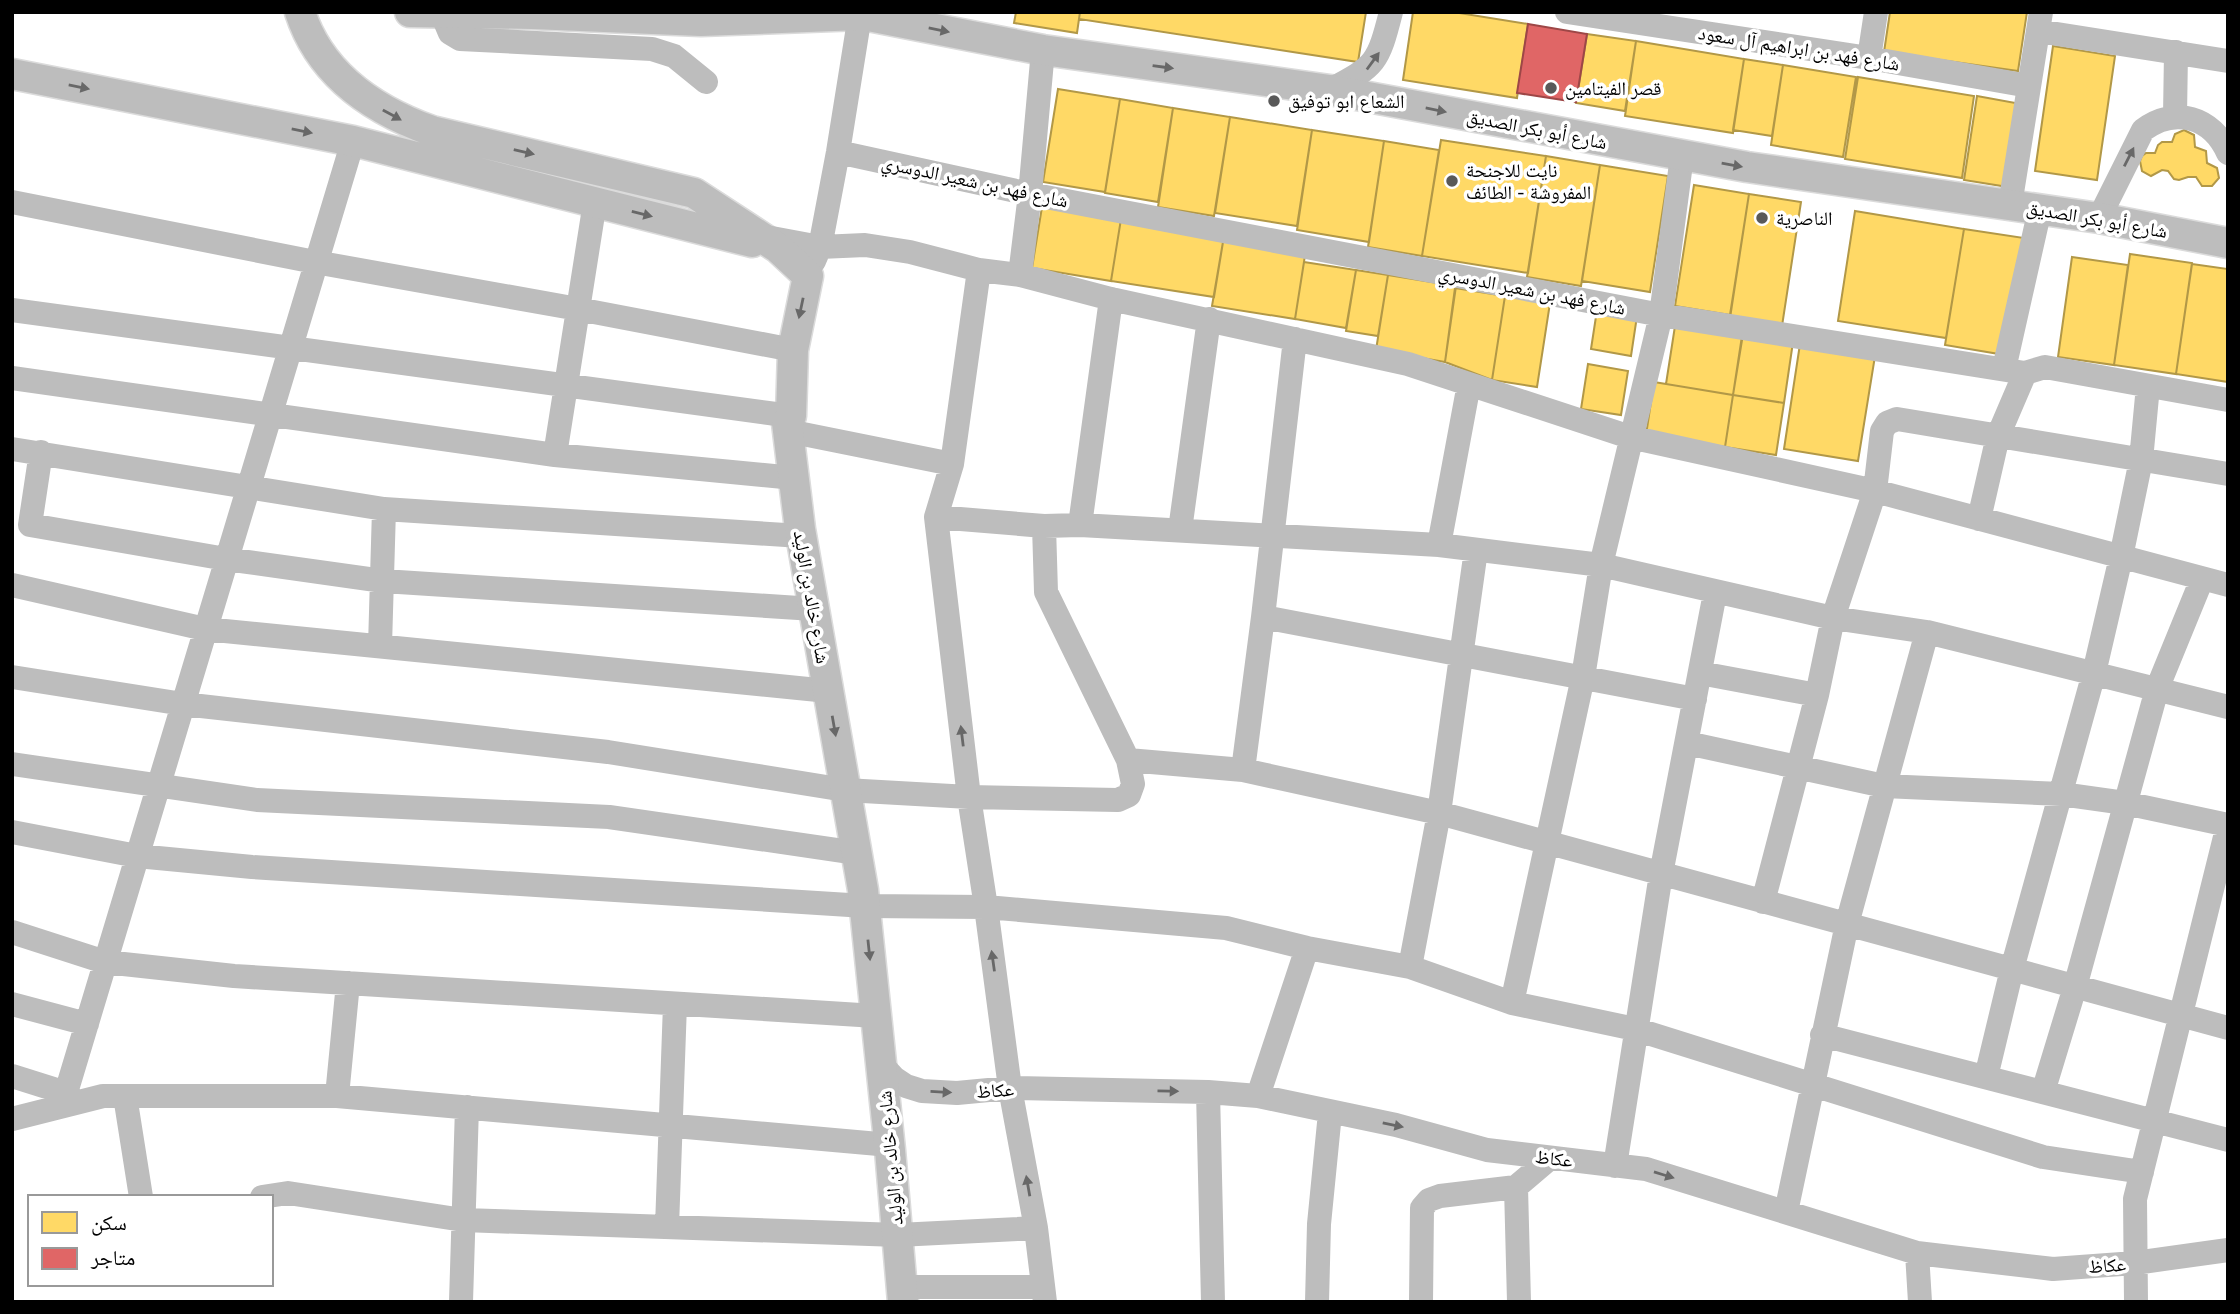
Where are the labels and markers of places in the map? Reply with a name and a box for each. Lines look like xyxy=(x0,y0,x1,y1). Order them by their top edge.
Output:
place label: قصر الفيتامين xyxy=(1565,77,1662,100)
marker: قصر الفيتامين xyxy=(1543,80,1559,96)
place label: الشعاع ابو توفيق xyxy=(1288,90,1404,113)
marker: الشعاع ابو توفيق xyxy=(1266,93,1282,109)
place label: نايت للاجنحة المفروشة - الطائف xyxy=(1466,159,1591,204)
marker: نايت للاجنحة المفروشة - الطائف xyxy=(1444,173,1460,189)
place label: الناصرية xyxy=(1776,207,1833,230)
marker: الناصرية xyxy=(1754,210,1770,226)

